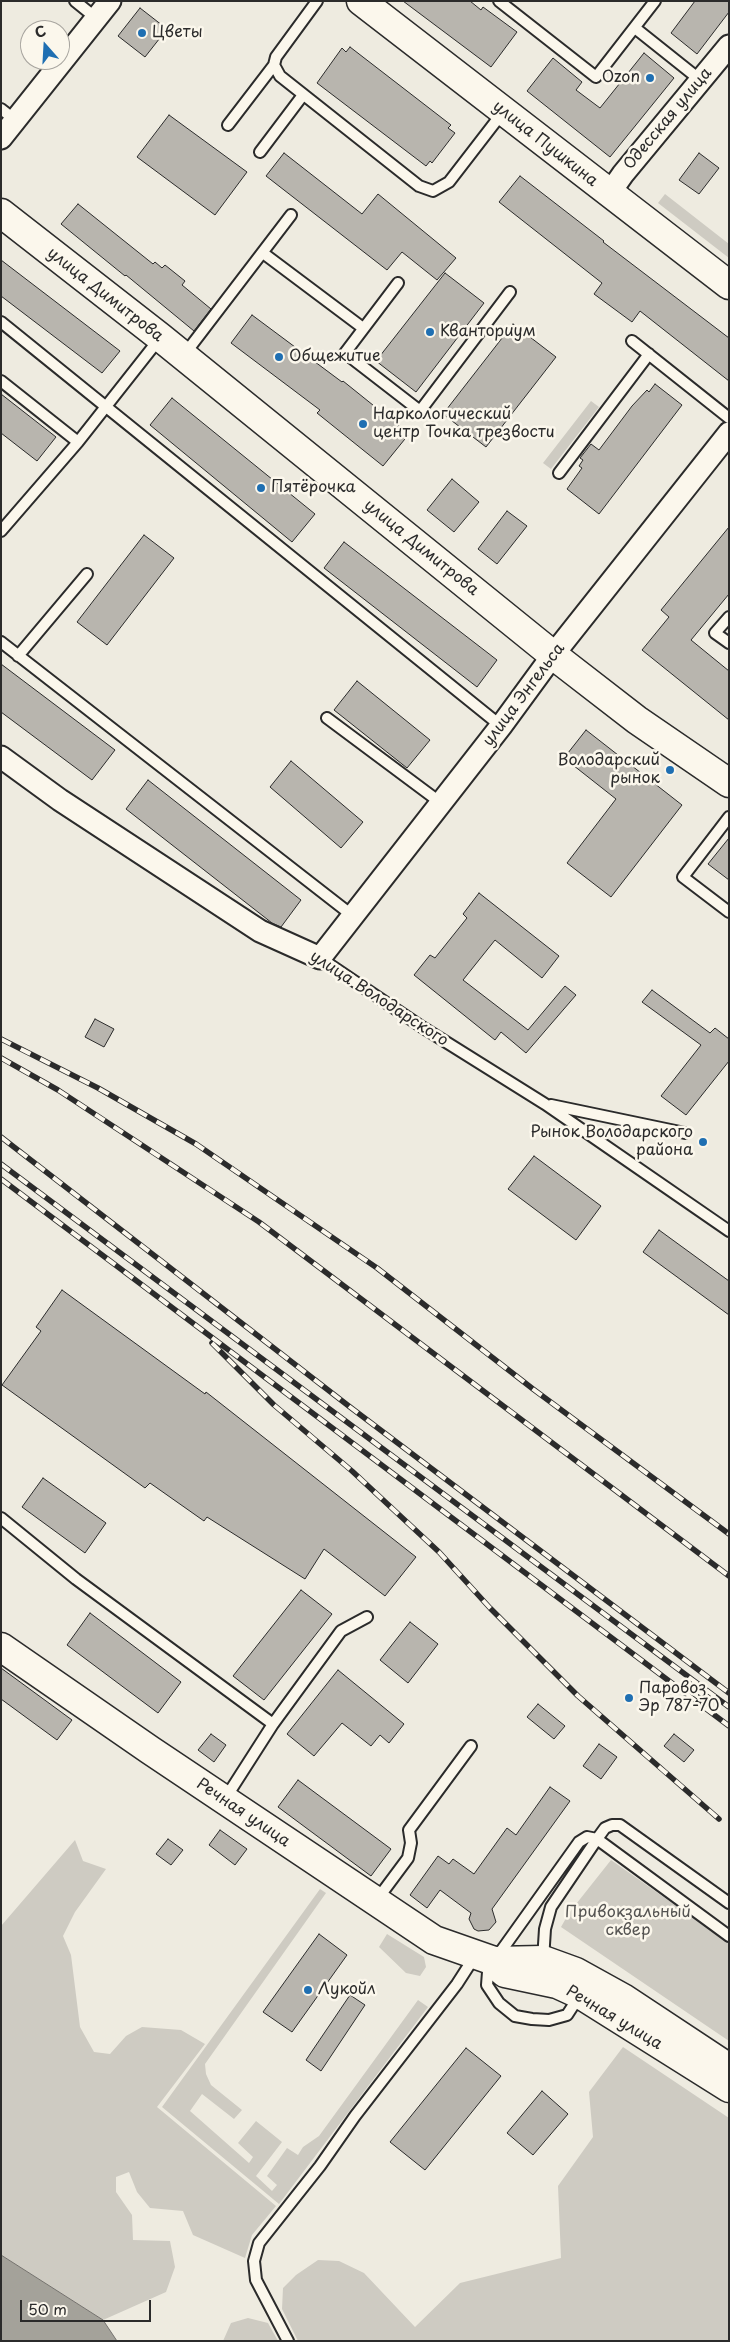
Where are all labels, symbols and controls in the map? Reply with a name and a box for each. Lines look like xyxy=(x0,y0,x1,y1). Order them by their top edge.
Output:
north arrow xyxy=(20,20,70,70)
text: С xyxy=(32,20,49,43)
place label: Цветы xyxy=(152,23,203,43)
marker: Цветы xyxy=(136,27,148,39)
street label: Одесская улица xyxy=(620,64,716,174)
place label: Ozon xyxy=(602,68,640,88)
marker: Ozon xyxy=(644,72,656,84)
street label: улица Пушкина xyxy=(489,97,601,191)
street label: улица Димитрова xyxy=(43,244,167,346)
place label: Кванториум xyxy=(440,322,536,342)
marker: Кванториум xyxy=(424,326,436,338)
place label: Общежитие xyxy=(289,347,380,367)
marker: Общежитие xyxy=(273,351,285,363)
place label: Наркологический центр Точка трезвости xyxy=(373,405,555,443)
marker: Наркологический центр Точка трезвости xyxy=(357,418,369,430)
place label: Пятёрочка xyxy=(271,478,356,498)
marker: Пятёрочка xyxy=(255,482,267,494)
street label: улица Димитрова xyxy=(360,496,482,600)
street label: улица Энгельса xyxy=(479,640,569,750)
place label: Володарский рынок xyxy=(558,751,660,789)
marker: Володарский рынок xyxy=(664,764,676,776)
street label: улица Володарского xyxy=(306,947,452,1051)
place label: Рынок Володарского района xyxy=(530,1123,693,1161)
marker: Рынок Володарского района xyxy=(697,1136,709,1148)
place label: Паровоз Эр 787-70 xyxy=(639,1679,719,1717)
marker: Паровоз Эр 787-70 xyxy=(623,1692,635,1704)
street label: Речная улица xyxy=(192,1775,294,1851)
park label: Привокзальный сквер xyxy=(565,1903,691,1941)
place label: Лукойл xyxy=(318,1980,376,2000)
street label: Речная улица xyxy=(562,1982,666,2054)
marker: Лукойл xyxy=(302,1984,314,1996)
scale bar xyxy=(22,2290,154,2322)
text: 50 m xyxy=(28,2297,67,2320)

